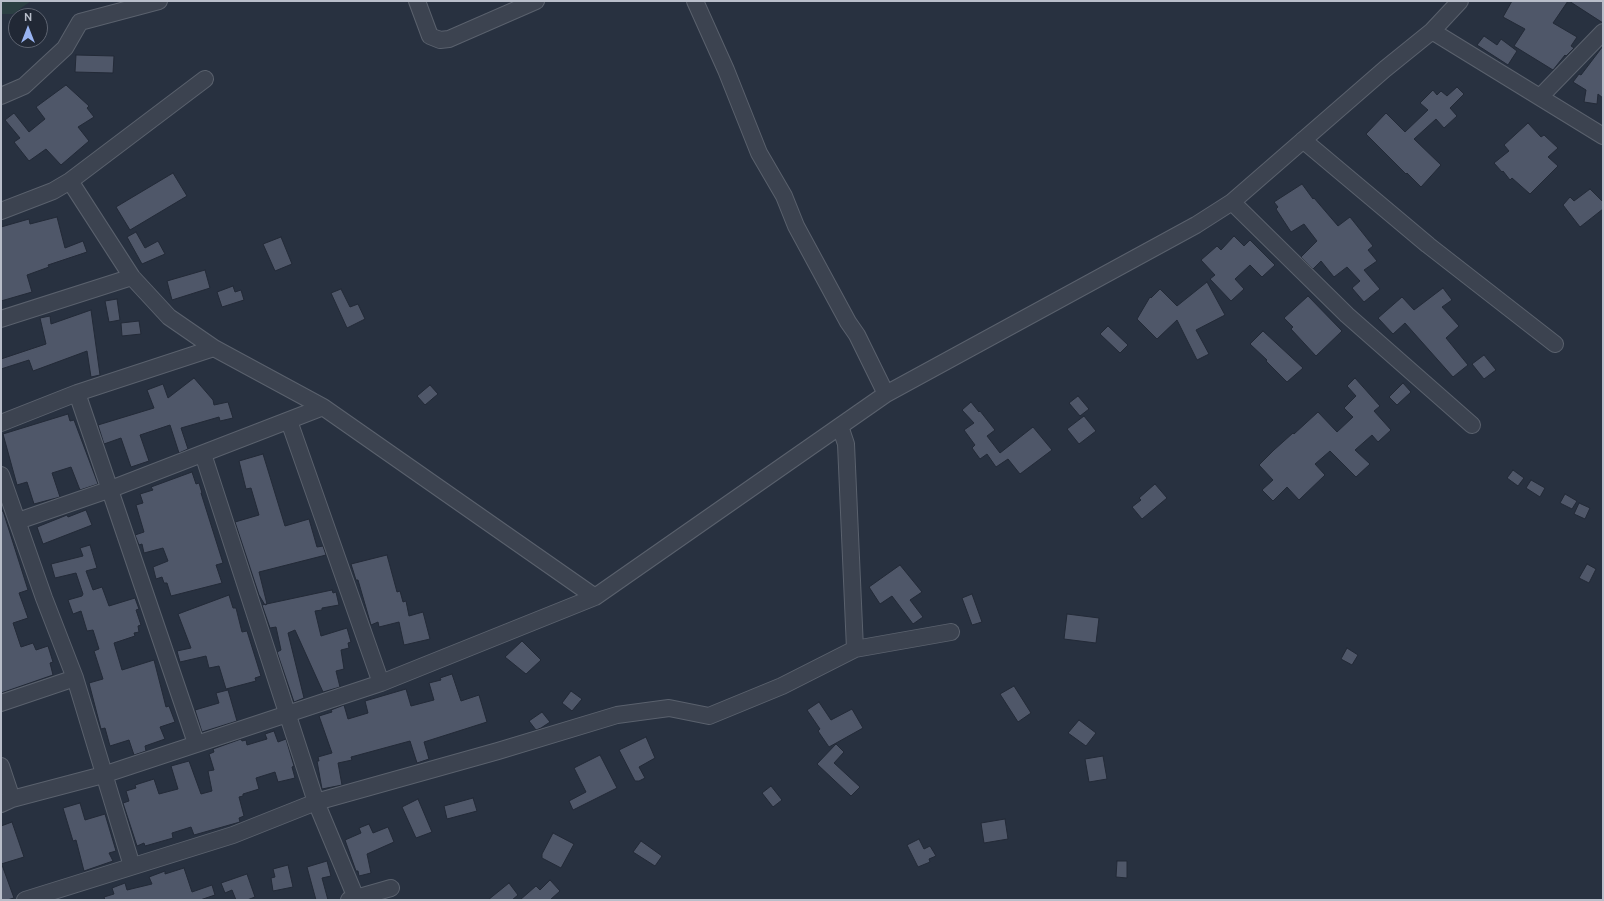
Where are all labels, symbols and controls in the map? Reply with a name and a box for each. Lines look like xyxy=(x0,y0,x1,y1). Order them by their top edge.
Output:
north arrow xyxy=(8,8,48,48)
text: N xyxy=(24,11,32,23)

